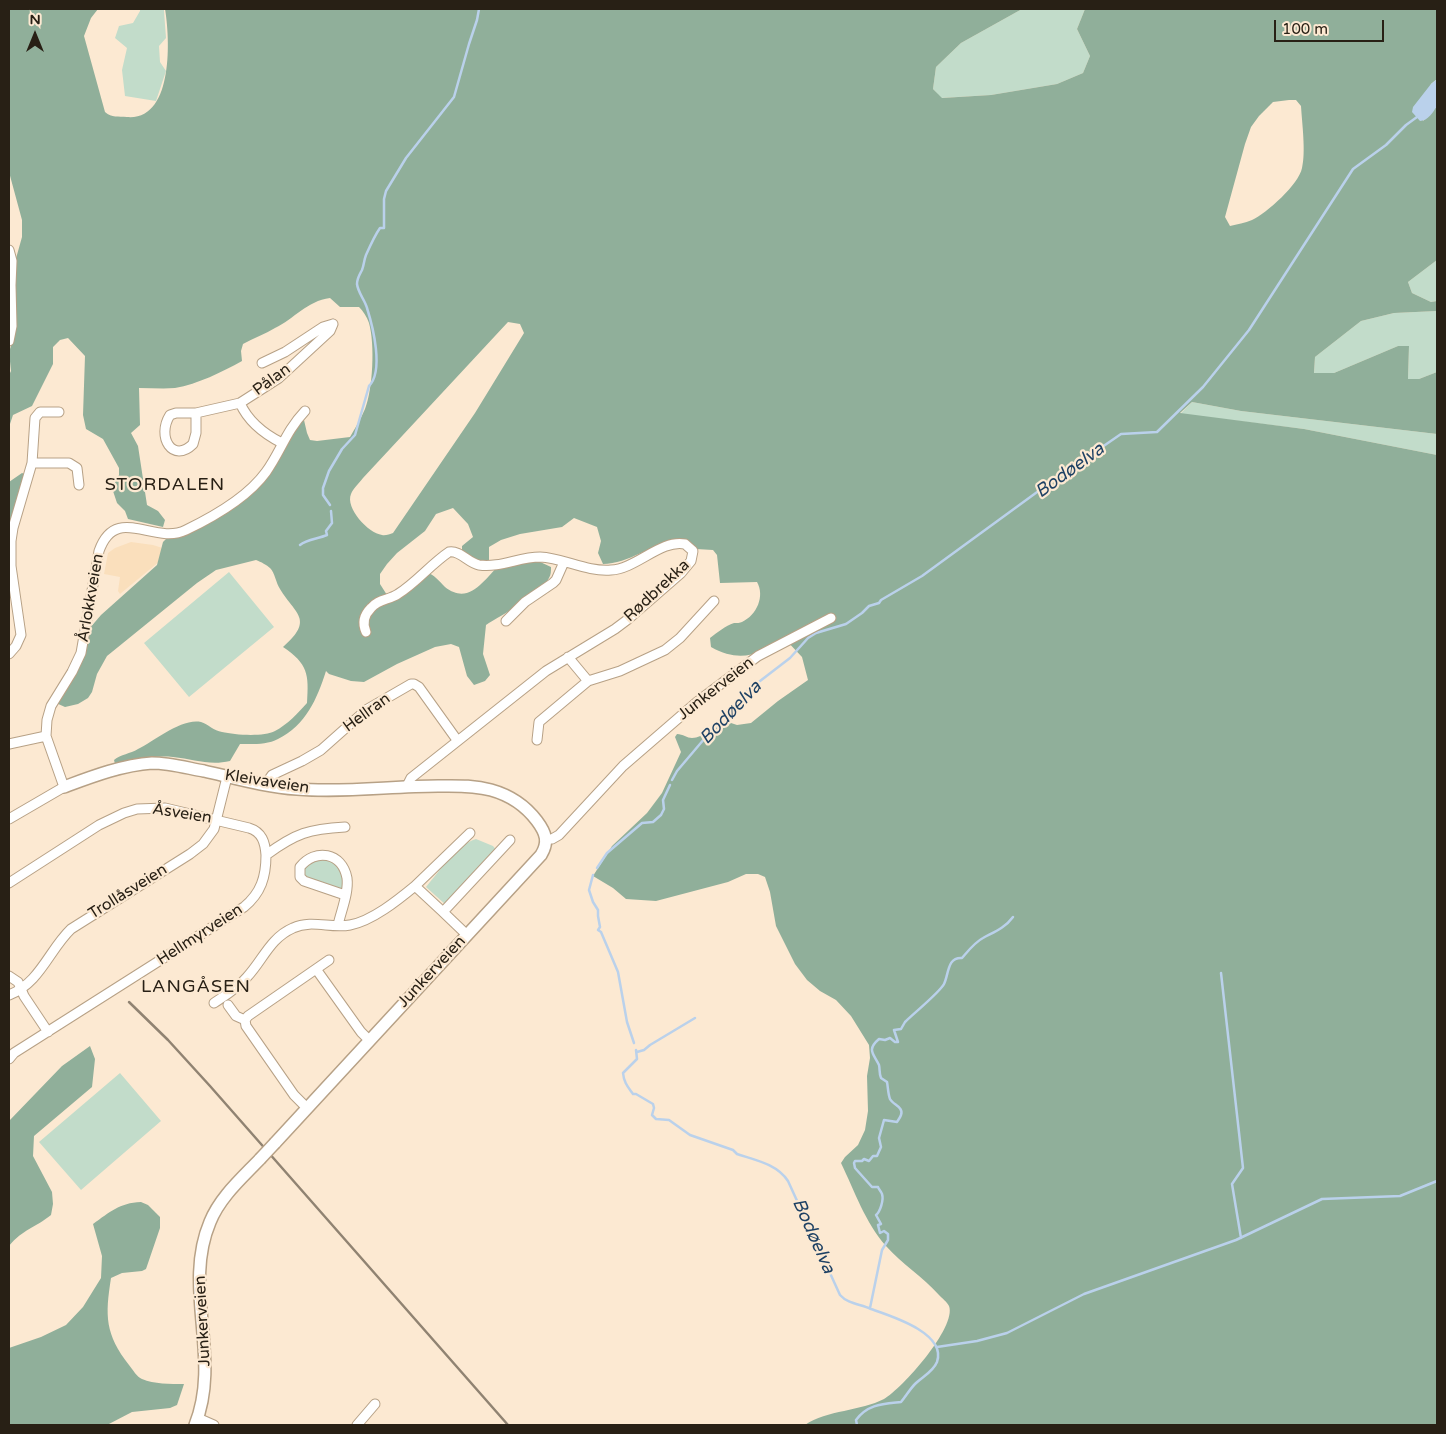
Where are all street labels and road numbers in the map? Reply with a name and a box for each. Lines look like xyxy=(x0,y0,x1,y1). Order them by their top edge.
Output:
street label: Pålan xyxy=(249,360,295,400)
street label: Årlokkveien xyxy=(74,552,108,644)
street label: Rødbrekka xyxy=(620,556,694,626)
street label: Junkerveien xyxy=(674,653,758,725)
street label: Hellran xyxy=(340,689,394,737)
street label: Kleivaveien xyxy=(223,766,311,798)
street label: Åsveien xyxy=(151,800,213,828)
street label: Trollåsveien xyxy=(85,860,171,924)
street label: Hellmyrveien xyxy=(154,900,246,970)
street label: Junkerveien xyxy=(394,932,470,1012)
street label: Junkerveien xyxy=(191,1275,215,1367)

